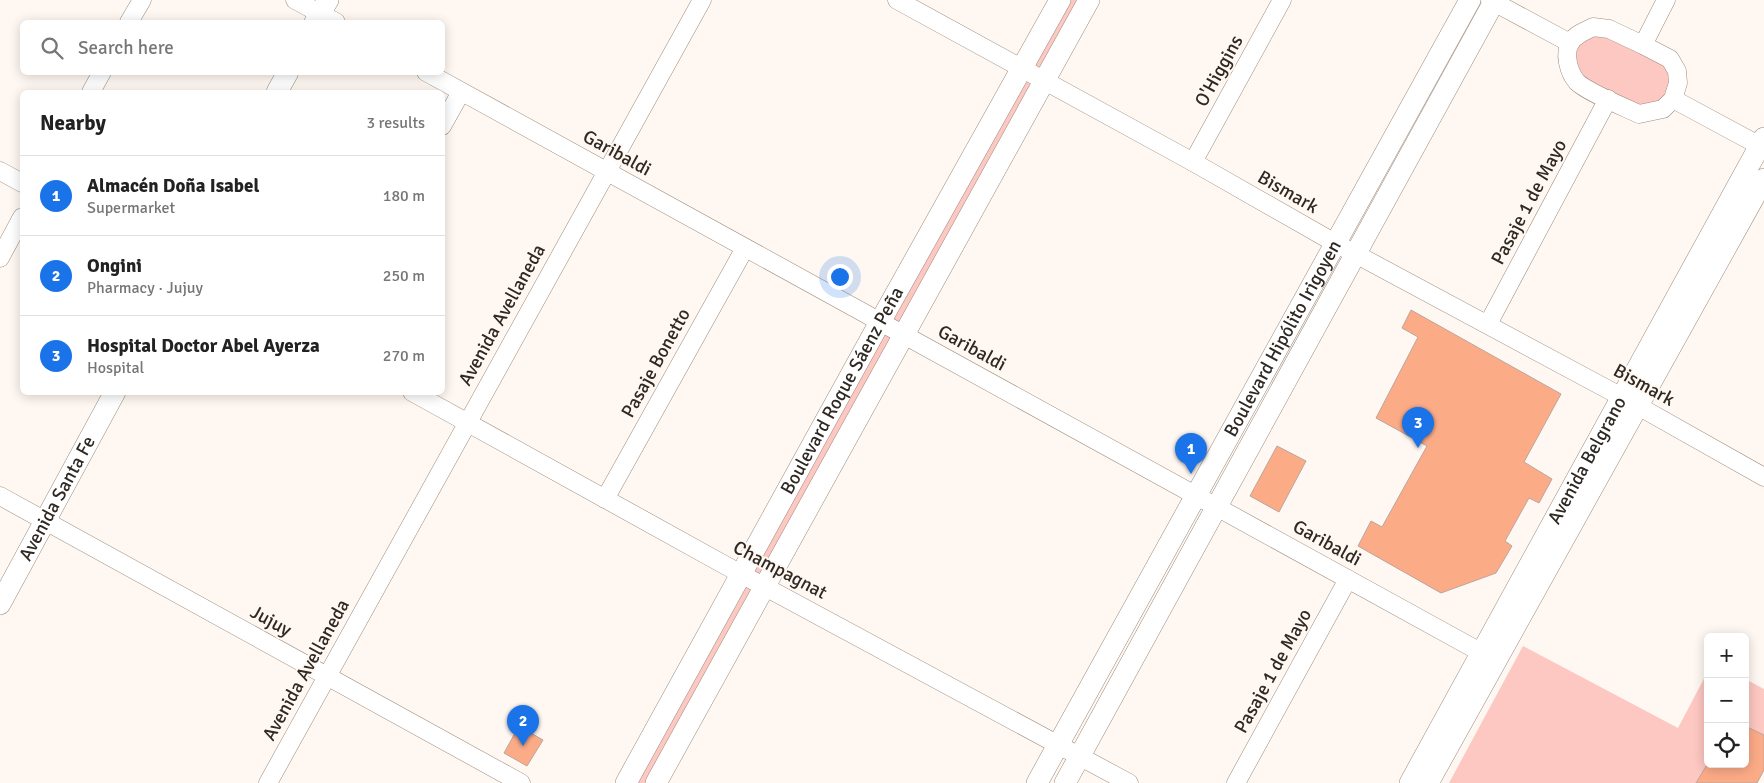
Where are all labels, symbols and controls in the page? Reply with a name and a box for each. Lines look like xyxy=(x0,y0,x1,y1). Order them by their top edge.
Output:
search box xyxy=(20,20,445,75)
street label: O'Higgins xyxy=(1190,31,1248,111)
icon: search xyxy=(38,34,66,62)
text: Search here xyxy=(78,36,174,60)
text: Nearby xyxy=(40,110,106,136)
text: 3 results xyxy=(366,113,425,133)
street label: Garibaldi xyxy=(579,124,655,182)
street label: Pasaje 1 de Mayo xyxy=(1486,135,1572,269)
street label: Bismark xyxy=(1253,165,1323,219)
text: Almacén Doña Isabel xyxy=(87,174,259,198)
text: 1 xyxy=(52,186,60,206)
text: 180 m xyxy=(383,186,425,206)
text: Supermarket xyxy=(87,198,175,218)
street label: Boulevard Hipólito Irigoyen xyxy=(1219,236,1347,441)
street label: Avenida Avellaneda xyxy=(453,240,551,390)
text: Ongini xyxy=(87,254,142,278)
your location xyxy=(827,264,853,290)
text: 2 xyxy=(52,266,60,286)
text: 250 m xyxy=(383,266,425,286)
text: Pharmacy · Jujuy xyxy=(87,278,203,298)
street label: Boulevard Roque Sáenz Peña xyxy=(775,283,909,499)
street label: Pasaje Bonetto xyxy=(616,304,696,422)
street label: Garibaldi xyxy=(934,319,1010,377)
text: Hospital Doctor Abel Ayerza xyxy=(87,334,320,358)
text: 3 xyxy=(52,346,60,366)
text: 270 m xyxy=(383,346,425,366)
text: Hospital xyxy=(87,358,144,378)
street label: Bismark xyxy=(1609,358,1679,412)
street label: Avenida Belgrano xyxy=(1542,392,1632,528)
pin: 3 xyxy=(1402,407,1434,448)
street label: Avenida Santa Fe xyxy=(14,432,101,565)
pin: 1 xyxy=(1175,433,1207,474)
street label: Garibaldi xyxy=(1289,514,1365,572)
street label: Champagnat xyxy=(729,535,831,605)
street label: Avenida Avellaneda xyxy=(257,595,355,745)
street label: Jujuy xyxy=(246,600,296,642)
street label: Pasaje 1 de Mayo xyxy=(1229,605,1317,737)
map controls xyxy=(1704,633,1749,768)
button: + xyxy=(1704,633,1749,678)
button: − xyxy=(1704,678,1749,723)
pin: 2 xyxy=(507,705,539,746)
button: locate xyxy=(1704,723,1749,768)

